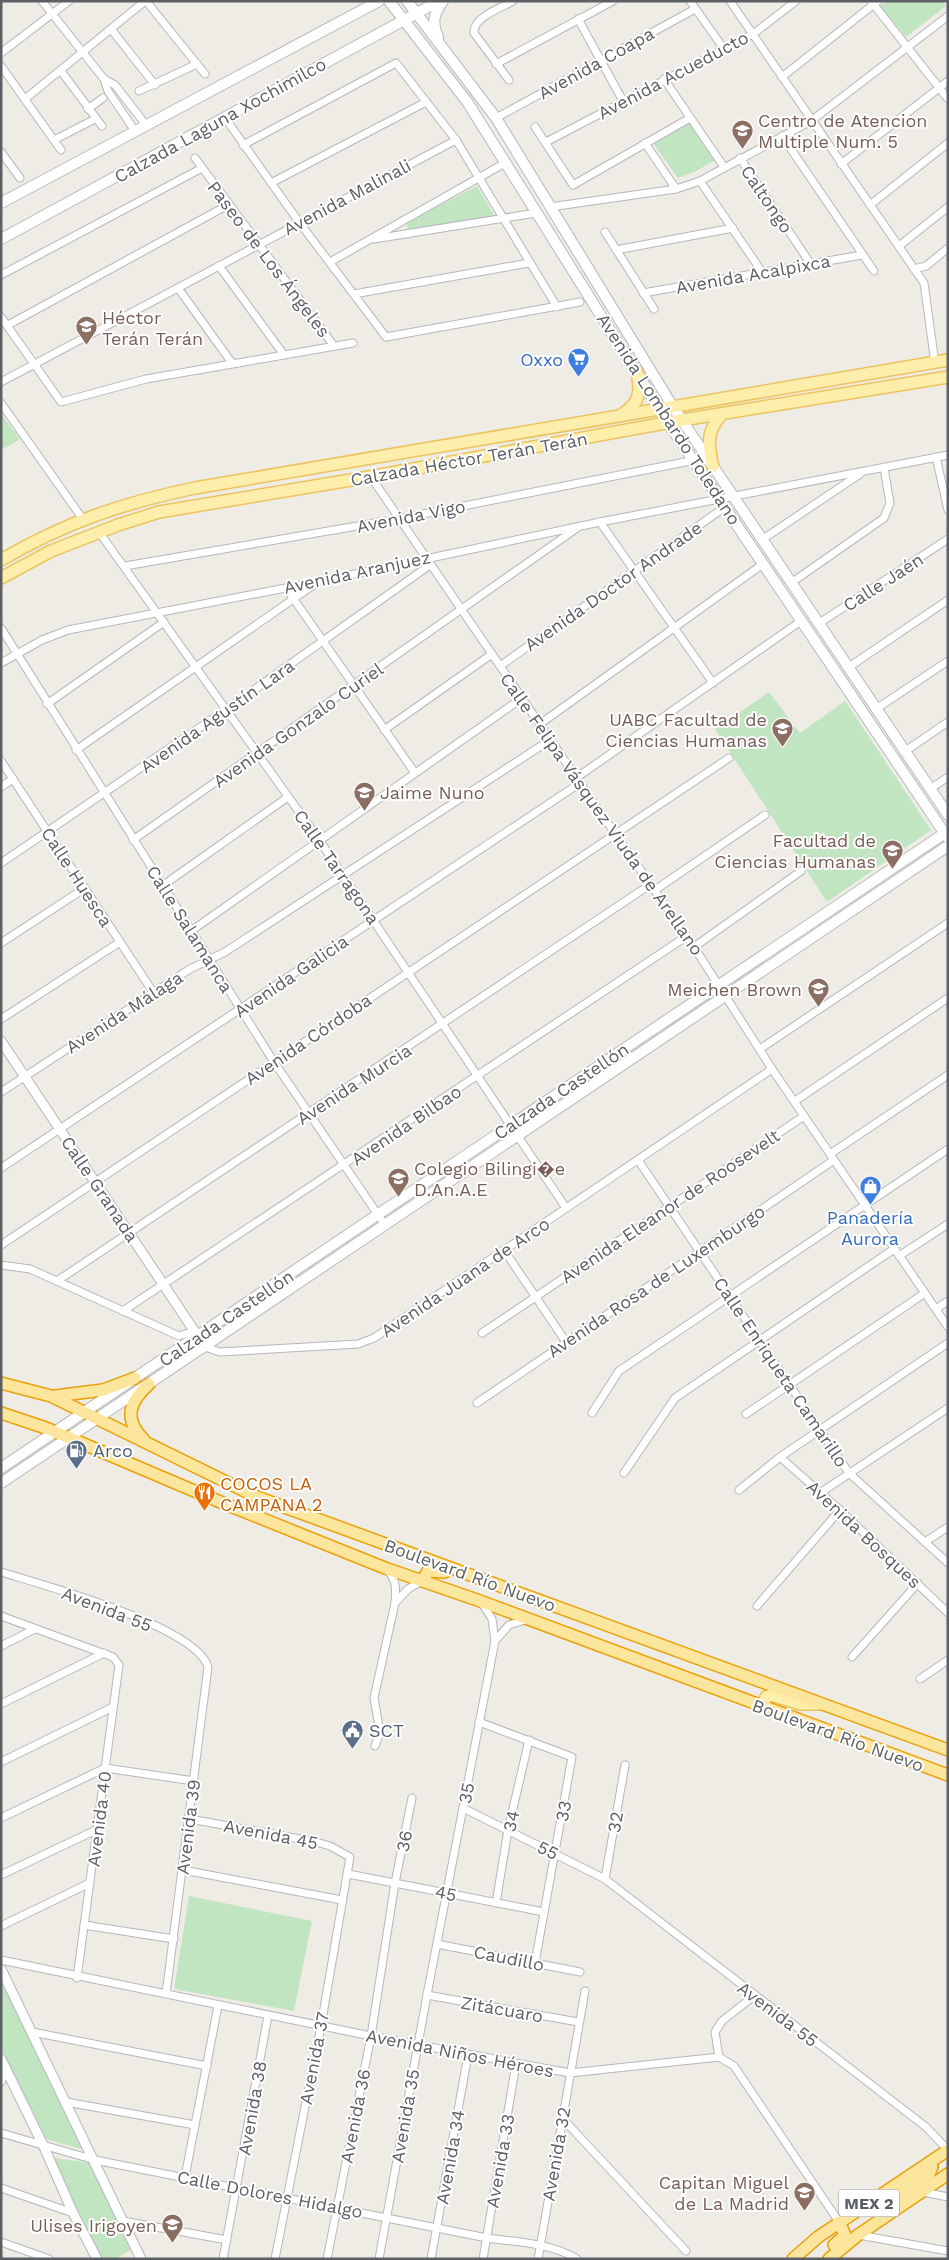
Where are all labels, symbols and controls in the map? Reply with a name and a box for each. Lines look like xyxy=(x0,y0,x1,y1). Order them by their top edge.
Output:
street label: Avenida Coapa xyxy=(535,23,657,103)
street label: Avenida Acueducto xyxy=(594,26,752,124)
street label: Calzada Laguna Xochimilco xyxy=(110,53,330,187)
place label: Centro de Atencion Multiple Num. 5 xyxy=(758,110,928,152)
school or university icon: Centro de Atencion Multiple Num. 5 xyxy=(730,118,754,149)
street label: Avenida Malinali xyxy=(280,155,414,239)
street label: Caltongo xyxy=(737,161,797,237)
street label: Paseo de Los Ángeles xyxy=(203,177,335,341)
street label: Avenida Acalpixca xyxy=(674,250,832,298)
place label: Héctor Terán Terán xyxy=(102,307,203,349)
street label: Avenida Lombardo Toledano xyxy=(593,309,745,529)
school or university icon: Héctor Terán Terán xyxy=(74,315,98,346)
supermarket icon: Oxxo xyxy=(567,347,591,378)
place label: Oxxo xyxy=(520,349,563,370)
street label: Calzada Héctor Terán Terán xyxy=(349,428,589,490)
street label: Avenida Vigo xyxy=(355,495,467,537)
street label: Avenida Doctor Andrade xyxy=(520,517,706,655)
street label: Avenida Aranjuez xyxy=(282,546,432,598)
street label: Calle Jaén xyxy=(839,548,927,616)
street label: Avenida Agustín Lara xyxy=(136,655,298,777)
street label: Avenida Gonzalo Curiel xyxy=(209,658,388,792)
street label: Calle Felipa Vásquez Viuda de Arellano xyxy=(496,669,708,959)
place label: UABC Facultad de Ciencias Humanas xyxy=(605,709,767,751)
school or university icon: UABC Facultad de Ciencias Humanas xyxy=(771,717,795,748)
school or university icon: Jaime Nuno xyxy=(352,780,376,811)
place label: Jaime Nuno xyxy=(380,782,485,803)
street label: Calle Tarragona xyxy=(290,806,384,928)
street label: Calle Huesca xyxy=(37,823,117,931)
place label: Facultad de Ciencias Humanas xyxy=(714,830,876,872)
school or university icon: Facultad de Ciencias Humanas xyxy=(880,838,904,869)
street label: Calle Salamanca xyxy=(142,861,238,997)
street label: Avenida Galicia xyxy=(230,930,352,1022)
street label: Avenida Málaga xyxy=(62,966,186,1058)
school or university icon: Meichen Brown xyxy=(806,977,830,1008)
place label: Meichen Brown xyxy=(667,979,802,1000)
street label: Avenida Córdoba xyxy=(241,989,375,1089)
street label: Calzada Castellón xyxy=(490,1038,632,1144)
street label: Avenida Murcia xyxy=(293,1039,415,1129)
street label: Avenida Bilbao xyxy=(347,1080,465,1170)
street label: Avenida Eleanor de Roosevelt xyxy=(556,1124,784,1287)
street label: Calle Granada xyxy=(57,1132,143,1246)
place label: Colegio Bilingi�e D.An.A.E xyxy=(414,1158,565,1200)
school or university icon: Colegio Bilingi�e D.An.A.E xyxy=(386,1166,410,1197)
shop icon: Panadería Aurora xyxy=(858,1175,882,1206)
street label: Avenida Rosa de Luxemburgo xyxy=(543,1200,769,1362)
place label: Panadería Aurora xyxy=(827,1207,913,1249)
street label: Avenida Juana de Arco xyxy=(377,1213,553,1341)
street label: Calzada Castellón xyxy=(155,1265,297,1371)
street label: Calle Enriqueta Camarillo xyxy=(709,1273,853,1471)
fuel station icon: Arco xyxy=(65,1438,89,1469)
place label: Arco xyxy=(93,1440,133,1461)
place label: COCOS LA CAMPANA 2 xyxy=(220,1473,323,1515)
street label: Avenida Bosques xyxy=(803,1476,925,1592)
restaurant icon: COCOS LA CAMPANA 2 xyxy=(192,1481,216,1512)
street label: Boulevard Río Nuevo xyxy=(381,1534,559,1616)
street label: Avenida 55 xyxy=(59,1582,155,1636)
street label: Boulevard Río Nuevo xyxy=(749,1694,927,1776)
public building icon: SCT xyxy=(341,1718,365,1749)
place label: SCT xyxy=(369,1720,404,1741)
street label: Avenida 40 xyxy=(83,1770,115,1868)
street label: Avenida 39 xyxy=(172,1778,204,1876)
street label: 35 xyxy=(454,1781,478,1805)
street label: 33 xyxy=(551,1799,575,1823)
street label: 34 xyxy=(498,1808,524,1834)
street label: 32 xyxy=(603,1810,627,1834)
street label: Avenida 45 xyxy=(222,1815,320,1853)
street label: 36 xyxy=(392,1828,416,1854)
street label: 55 xyxy=(534,1836,562,1864)
street label: 45 xyxy=(433,1881,459,1905)
street label: Caudillo xyxy=(472,1941,546,1975)
street label: Avenida 55 xyxy=(734,1977,822,2051)
street label: Zitácuaro xyxy=(459,1991,545,2027)
street label: Avenida 37 xyxy=(295,2010,333,2106)
street label: Avenida Niños Héroes xyxy=(364,2024,556,2082)
street label: Avenida 38 xyxy=(233,2059,271,2157)
street label: Avenida 36 xyxy=(336,2067,374,2165)
street label: Avenida 35 xyxy=(386,2067,424,2165)
street label: Avenida 32 xyxy=(537,2105,575,2203)
street label: Avenida 34 xyxy=(431,2108,469,2206)
street label: Avenida 33 xyxy=(481,2112,519,2210)
street label: Calle Dolores Hidalgo xyxy=(175,2166,365,2222)
place label: Capitan Miguel de La Madrid xyxy=(659,2172,789,2214)
school or university icon: Capitan Miguel de La Madrid xyxy=(793,2180,817,2211)
road number: MEX 2 xyxy=(839,2190,899,2216)
school or university icon: Ulises Irigoyen xyxy=(161,2213,185,2244)
place label: Ulises Irigoyen xyxy=(30,2215,157,2236)

